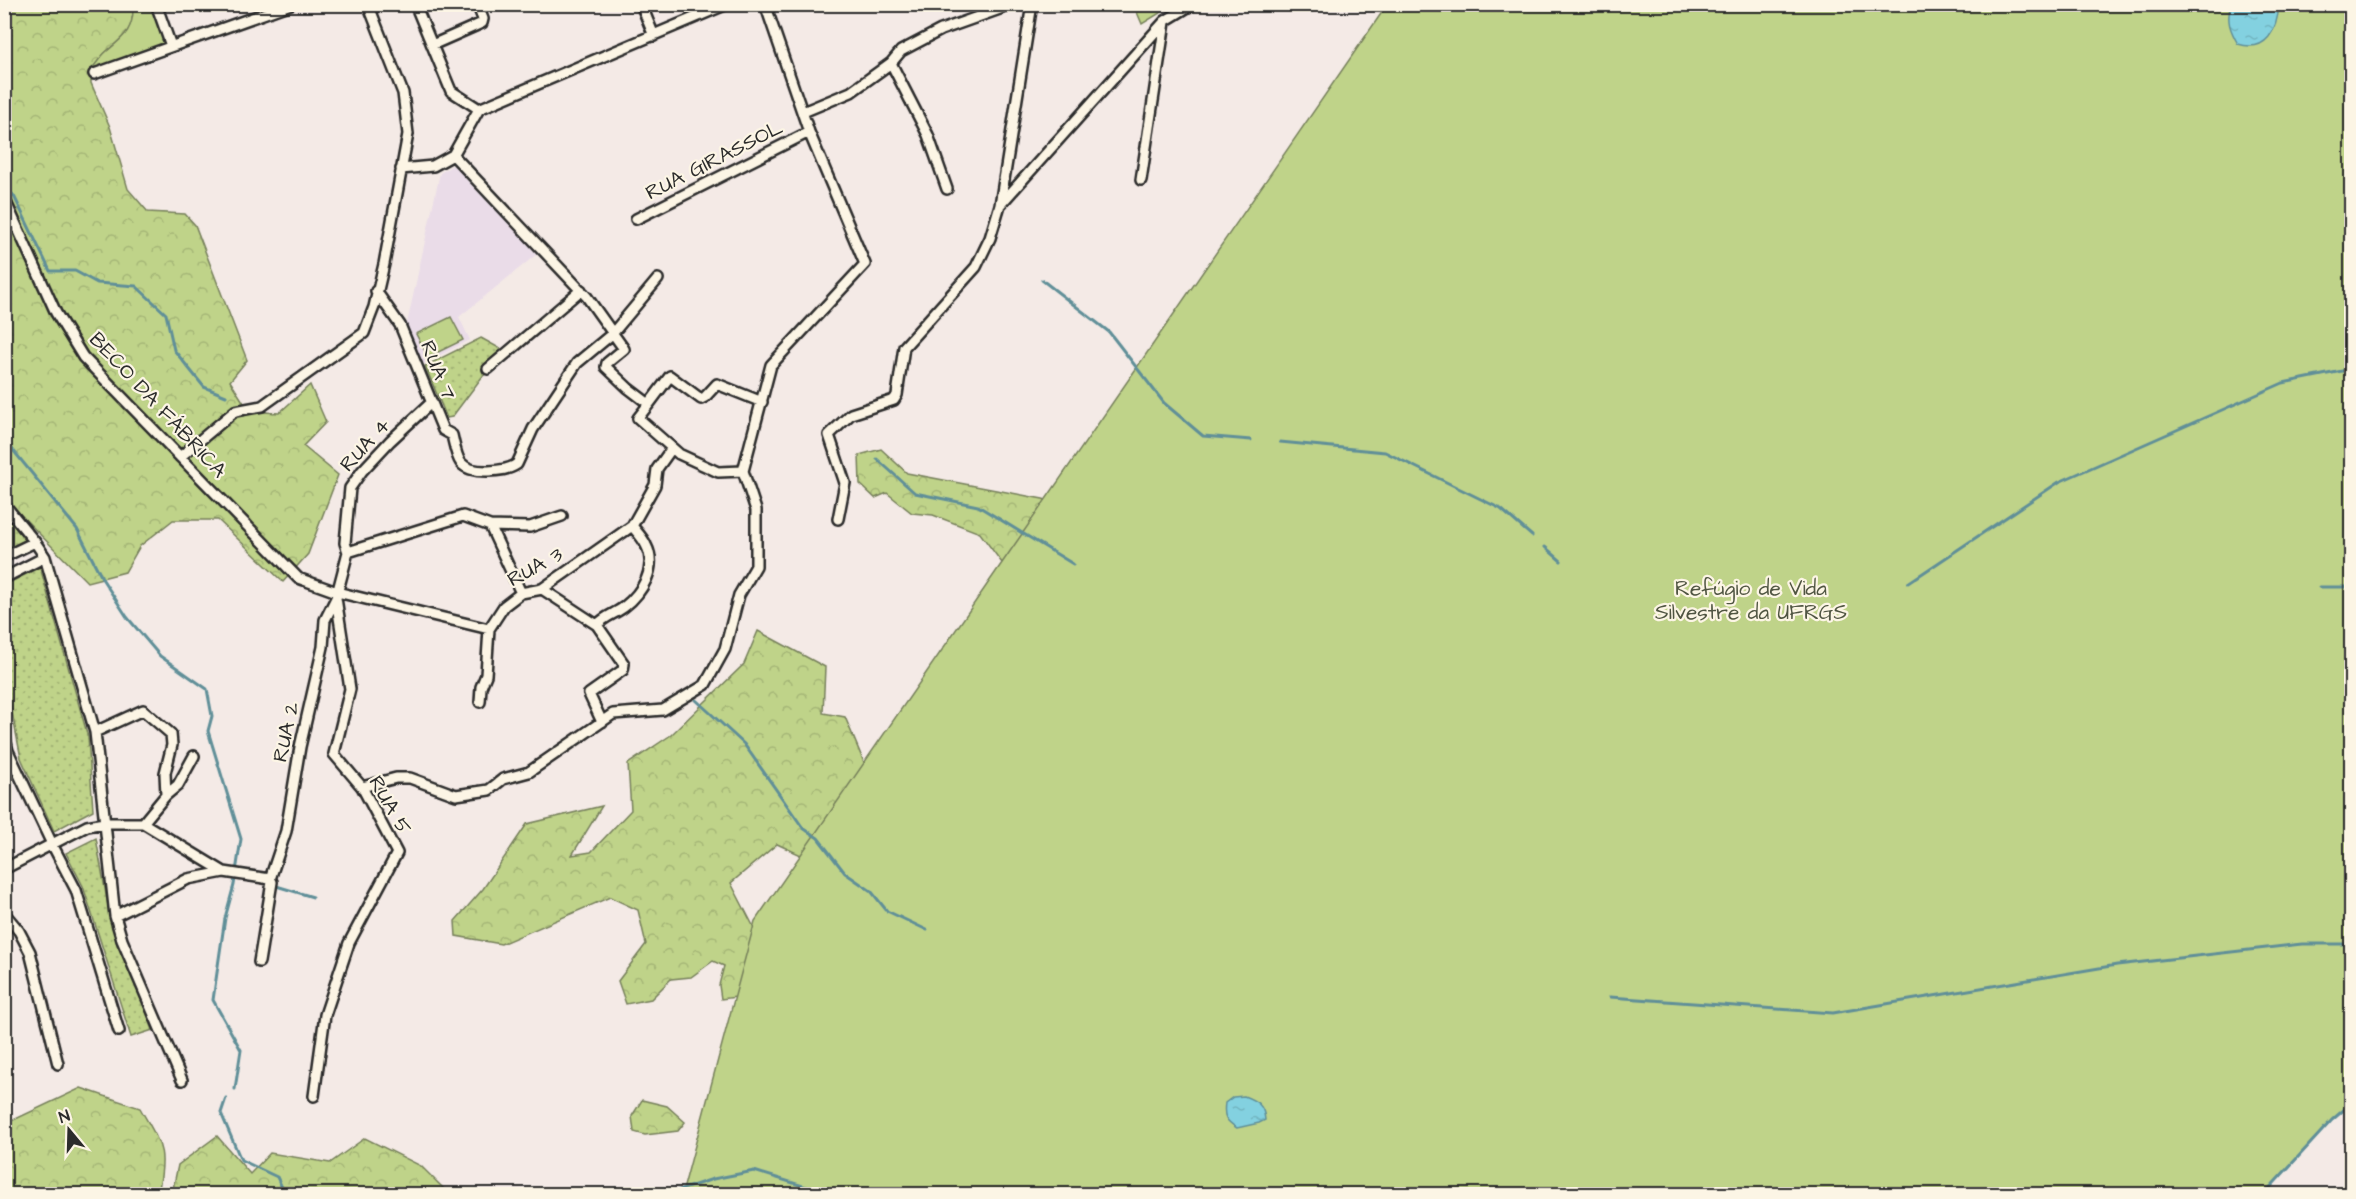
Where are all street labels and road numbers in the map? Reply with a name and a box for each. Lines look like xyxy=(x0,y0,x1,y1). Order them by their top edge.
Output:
street label: RUA GIRASSOL xyxy=(640,113,788,207)
street label: BECO DA FÁBRICA xyxy=(83,326,234,485)
street label: RUA 7 xyxy=(413,336,463,404)
street label: RUA 4 xyxy=(333,412,397,478)
street label: RUA 3 xyxy=(502,540,568,594)
street label: RUA 2 xyxy=(266,699,306,765)
street label: RUA 5 xyxy=(362,770,418,840)

